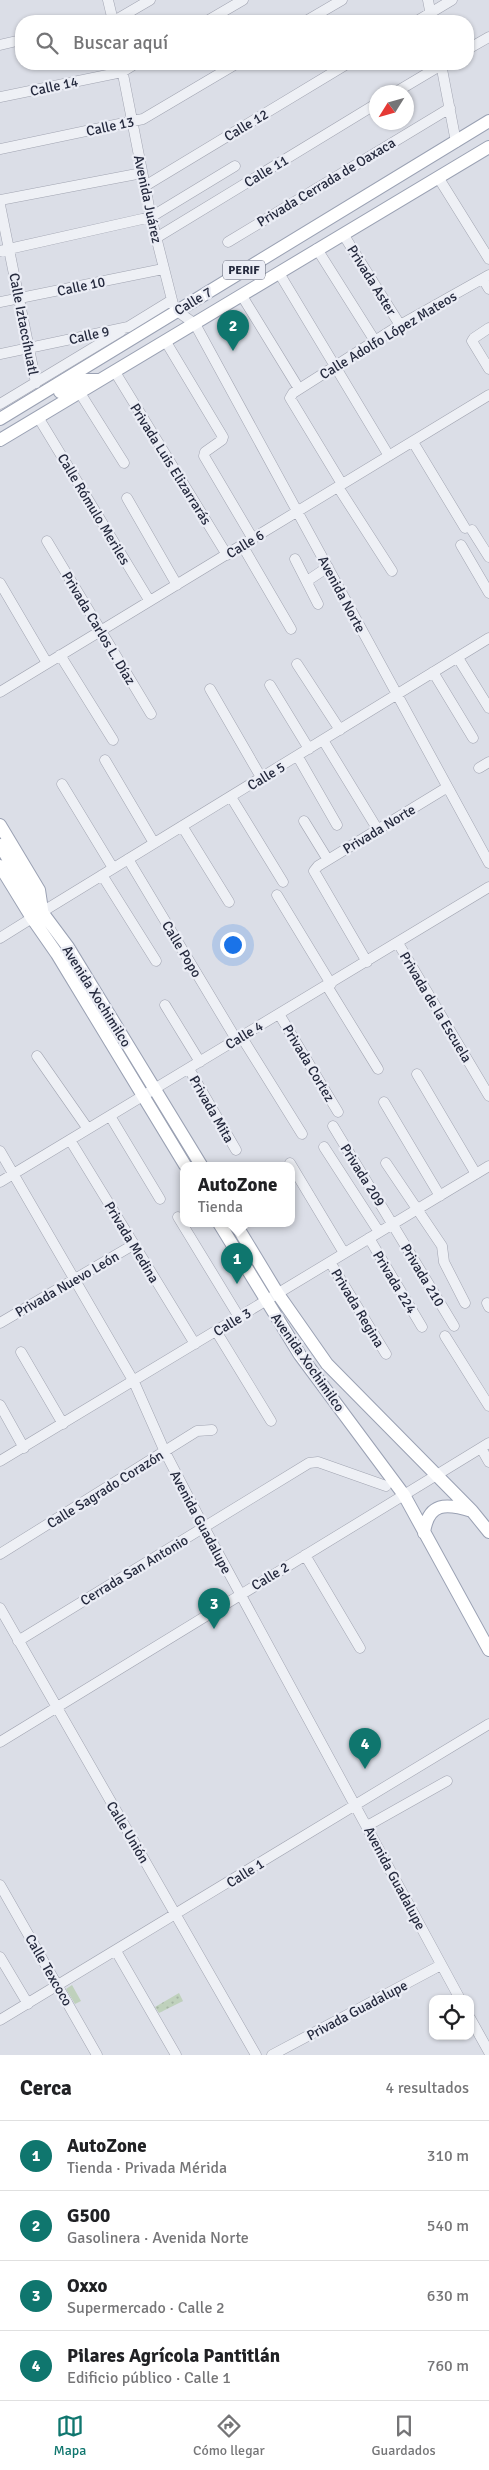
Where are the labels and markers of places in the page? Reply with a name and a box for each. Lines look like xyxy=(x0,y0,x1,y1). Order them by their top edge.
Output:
pin: 2 xyxy=(217,310,249,351)
pin: 1 xyxy=(221,1243,253,1284)
pin: 3 xyxy=(198,1588,230,1629)
pin: 4 xyxy=(349,1728,381,1769)

